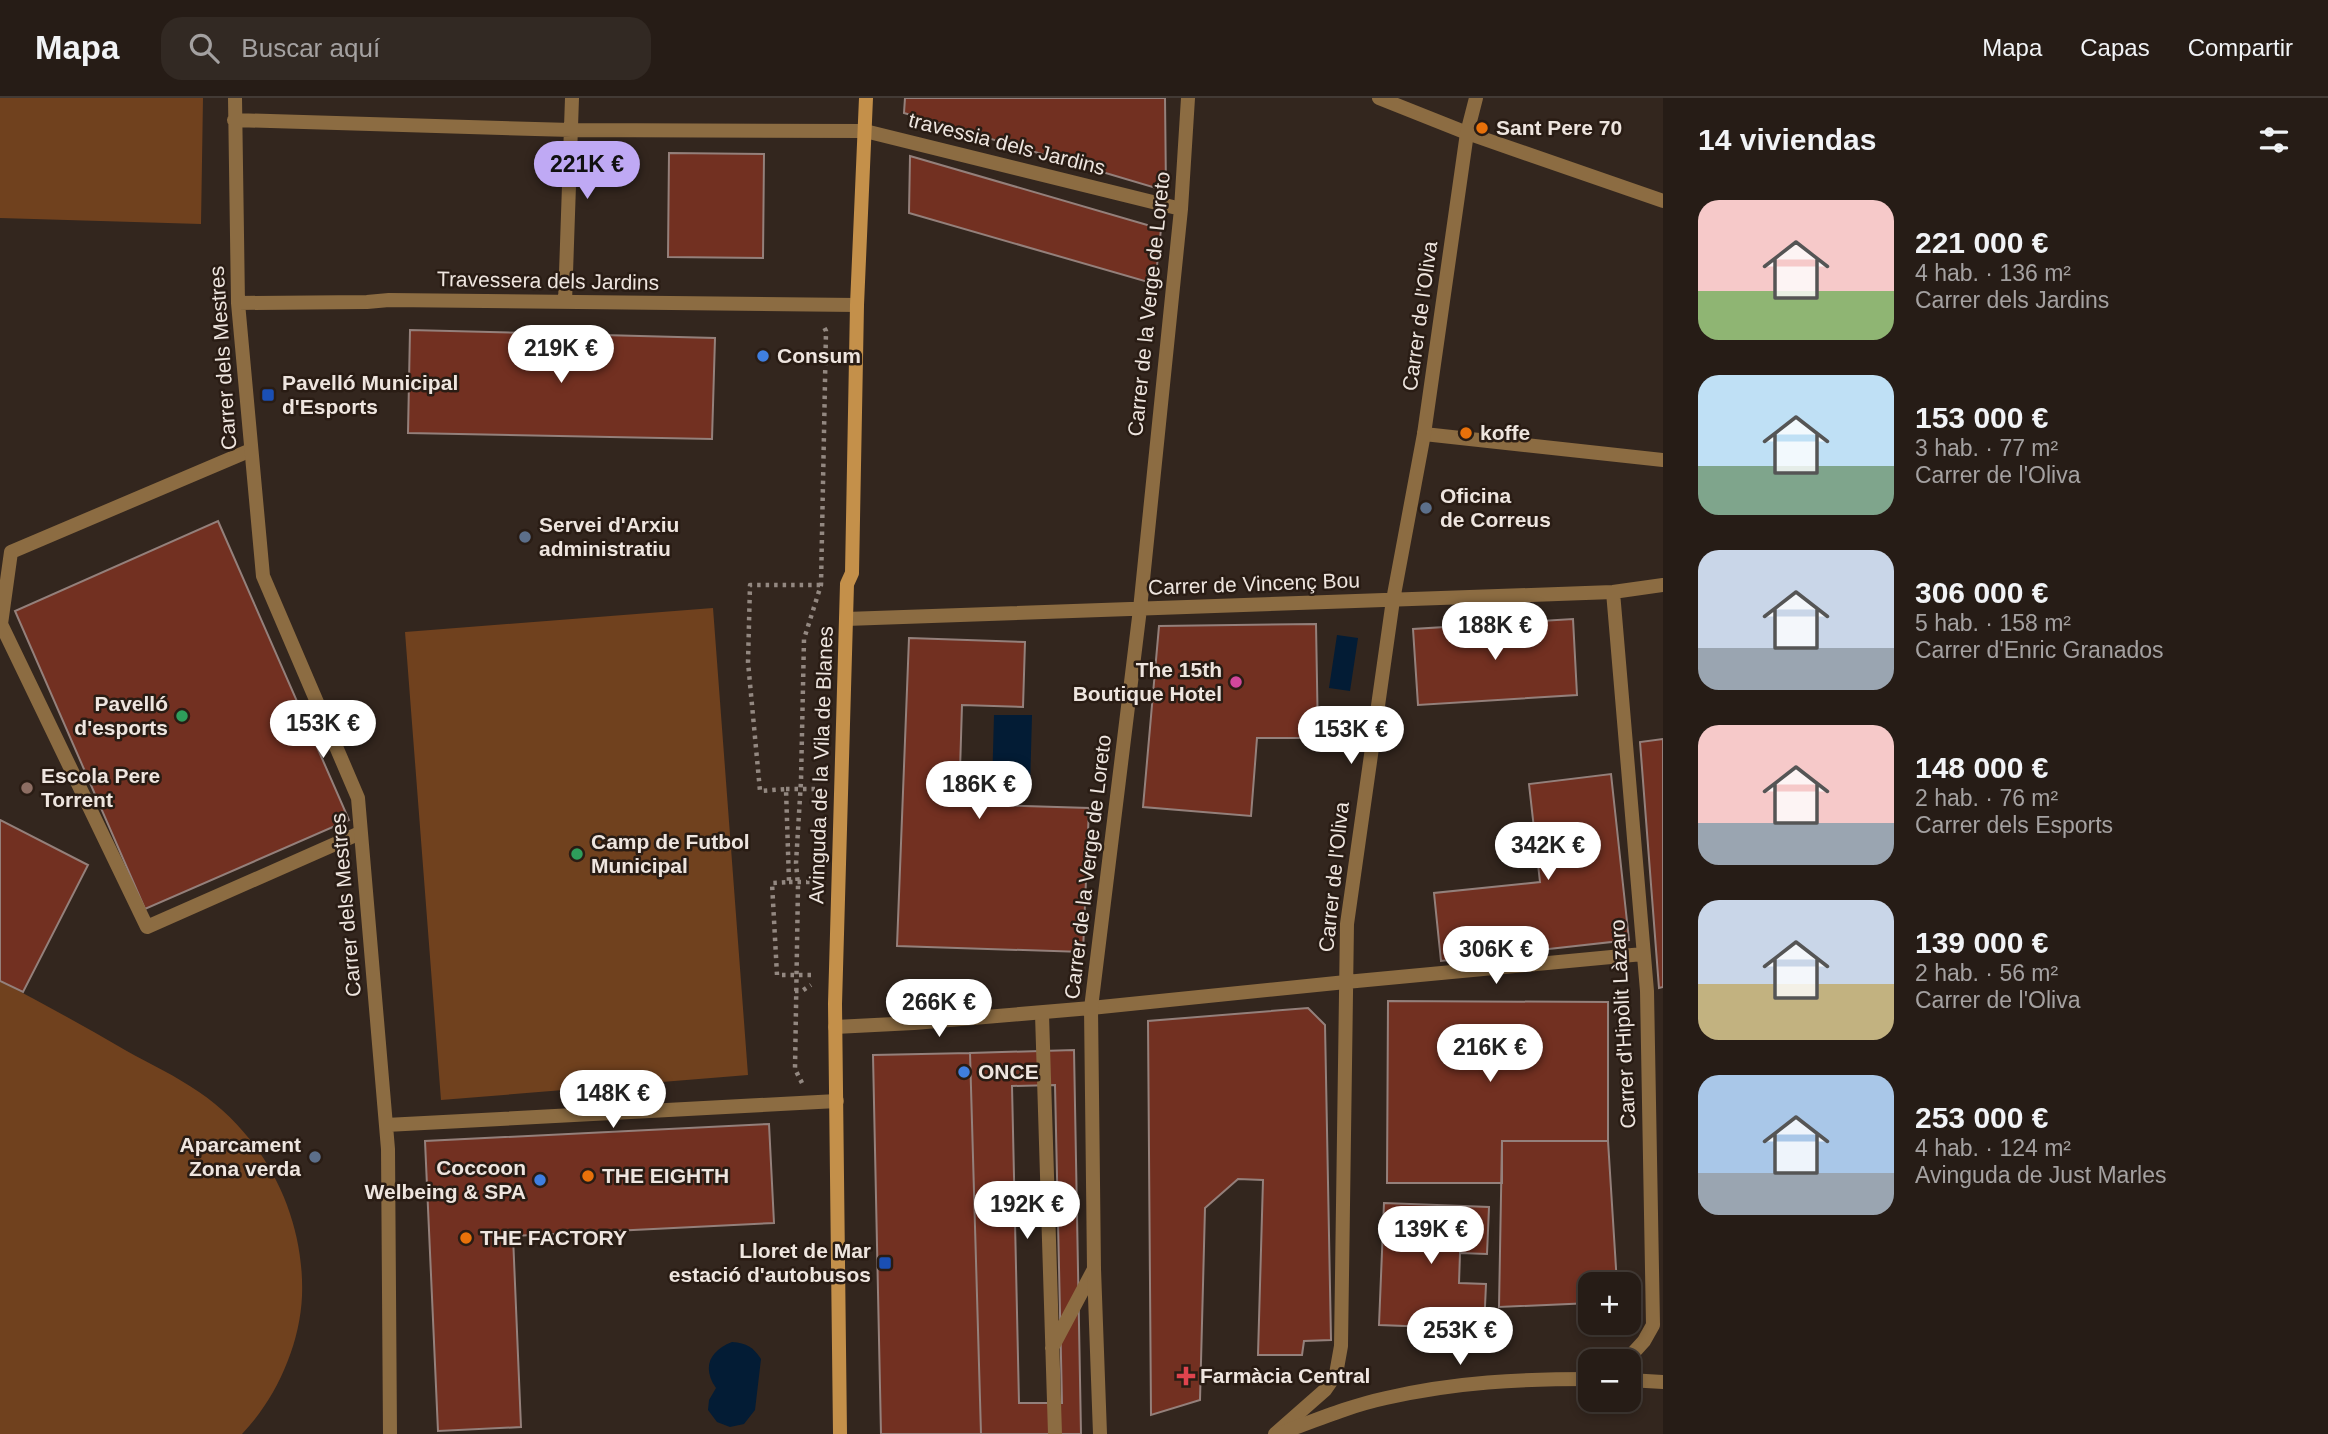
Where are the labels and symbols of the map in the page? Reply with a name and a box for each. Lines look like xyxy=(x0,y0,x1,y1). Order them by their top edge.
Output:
street label: travessia dels Jardins xyxy=(906,108,1108,179)
place label: Sant Pere 70 xyxy=(1496,116,1622,139)
marker: Sant Pere 70 xyxy=(1474,120,1490,136)
pin: 221K € xyxy=(530,141,644,201)
street label: Carrer de la Verge de Loreto xyxy=(1123,170,1174,438)
street label: Carrer de l'Oliva xyxy=(1398,239,1441,392)
street label: Carrer dels Mestres xyxy=(205,265,240,451)
street label: Travessera dels Jardins xyxy=(437,267,659,294)
pin: 219K € xyxy=(504,326,618,385)
place label: Consum xyxy=(777,344,861,367)
marker: Consum xyxy=(755,348,771,364)
place label: Pavelló Municipal d'Esports xyxy=(282,371,458,418)
marker: Pavelló Municipal d'Esports xyxy=(260,387,276,403)
place label: koffe xyxy=(1480,421,1530,444)
marker: koffe xyxy=(1458,425,1474,441)
place label: Oficina de Correus xyxy=(1440,484,1551,531)
marker: Oficina de Correus xyxy=(1418,500,1434,516)
place label: Servei d'Arxiu administratiu xyxy=(539,513,679,560)
marker: Servei d'Arxiu administratiu xyxy=(517,529,533,545)
street label: Carrer de Vincenç Bou xyxy=(1148,568,1360,599)
pin: 188K € xyxy=(1438,602,1552,662)
street label: Avinguda de la Vila de Blanes xyxy=(804,626,837,904)
place label: The 15th Boutique Hotel xyxy=(1073,658,1222,705)
marker: The 15th Boutique Hotel xyxy=(1228,674,1244,690)
place label: Pavelló d'esports xyxy=(74,692,168,739)
pin: 153K € xyxy=(266,700,380,760)
pin: 153K € xyxy=(1294,706,1408,766)
marker: Pavelló d'esports xyxy=(174,708,190,724)
street label: Carrer de la Verge de Loreto xyxy=(1060,733,1115,1000)
pin: 186K € xyxy=(922,762,1036,821)
place label: Escola Pere Torrent xyxy=(41,764,160,811)
marker: Escola Pere Torrent xyxy=(19,780,35,796)
street label: Carrer de l'Oliva xyxy=(1314,800,1353,953)
street label: Carrer dels Mestres xyxy=(326,812,365,998)
pin: 342K € xyxy=(1491,822,1605,882)
place label: Camp de Futbol Municipal xyxy=(591,830,750,877)
marker: Camp de Futbol Municipal xyxy=(569,846,585,862)
street label: Carrer d'Hipòlit Làzaro xyxy=(1606,919,1639,1129)
pin: 306K € xyxy=(1439,926,1553,986)
pin: 266K € xyxy=(882,979,996,1039)
pin: 216K € xyxy=(1433,1024,1547,1084)
place label: ONCE xyxy=(978,1060,1039,1083)
marker: ONCE xyxy=(956,1064,972,1080)
pin: 148K € xyxy=(556,1070,670,1130)
place label: Aparcament Zona verda xyxy=(180,1133,301,1180)
marker: Aparcament Zona verda xyxy=(307,1149,323,1165)
place label: Coccoon Welbeing & SPA xyxy=(365,1156,526,1203)
place label: THE EIGHTH xyxy=(602,1164,729,1187)
marker: THE EIGHTH xyxy=(580,1168,596,1184)
marker: Coccoon Welbeing & SPA xyxy=(532,1172,548,1188)
pin: 192K € xyxy=(970,1182,1084,1241)
pin: 139K € xyxy=(1374,1206,1488,1266)
place label: THE FACTORY xyxy=(480,1226,627,1249)
marker: THE FACTORY xyxy=(458,1230,474,1246)
place label: Lloret de Mar estació d'autobusos xyxy=(669,1239,871,1286)
marker: Lloret de Mar estació d'autobusos xyxy=(877,1255,893,1271)
pin: 253K € xyxy=(1403,1308,1517,1367)
place label: Farmàcia Central xyxy=(1200,1364,1370,1387)
marker: Farmàcia Central xyxy=(1178,1368,1194,1384)

